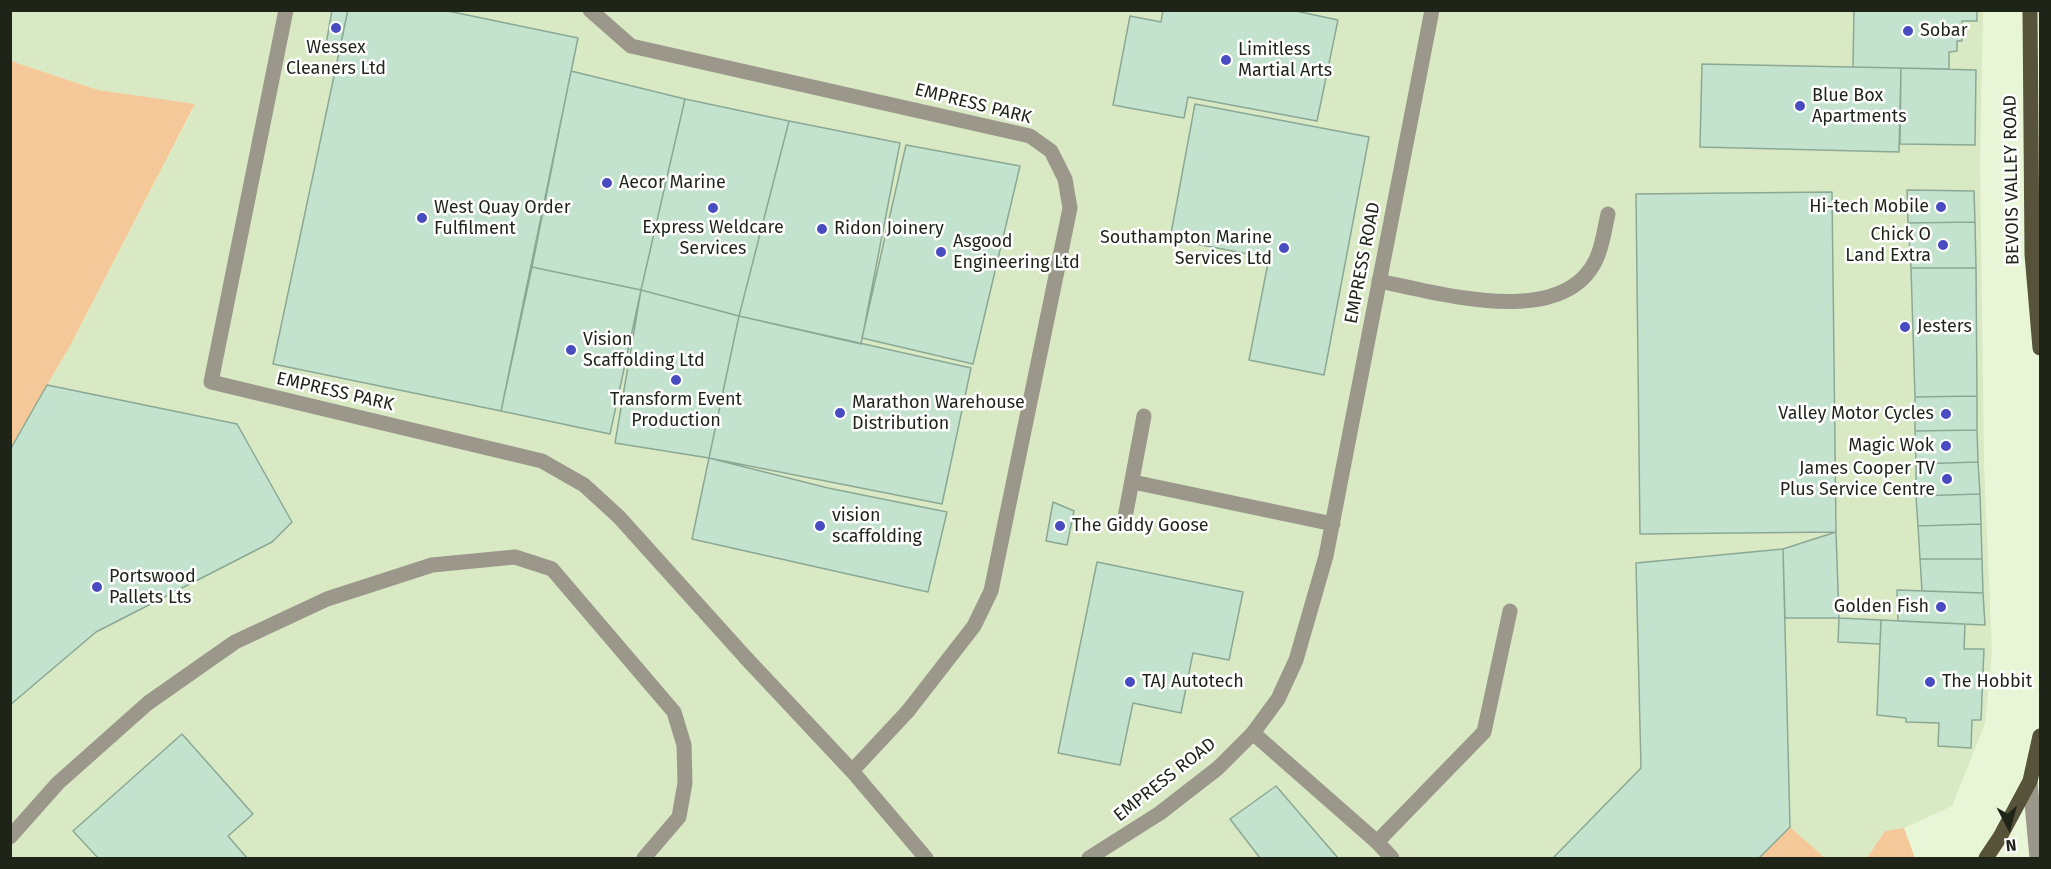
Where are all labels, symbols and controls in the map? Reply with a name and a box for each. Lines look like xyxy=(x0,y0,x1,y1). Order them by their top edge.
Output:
place label: Sobar xyxy=(1920,20,1968,42)
marker: Wessex Cleaners Ltd xyxy=(329,21,343,35)
marker: Sobar xyxy=(1901,24,1915,38)
place label: Wessex Cleaners Ltd xyxy=(286,37,386,80)
place label: Limitless Martial Arts xyxy=(1238,39,1332,82)
marker: Limitless Martial Arts xyxy=(1219,53,1233,67)
street label: EMPRESS PARK xyxy=(912,79,1034,129)
place label: Blue Box Apartments xyxy=(1812,85,1907,128)
street label: BEVOIS VALLEY ROAD xyxy=(2000,95,2024,265)
marker: Blue Box Apartments xyxy=(1793,99,1807,113)
place label: Aecor Marine xyxy=(619,172,726,194)
marker: Aecor Marine xyxy=(600,176,614,190)
place label: Hi-tech Mobile xyxy=(1809,196,1929,218)
place label: West Quay Order Fulfilment xyxy=(434,197,571,240)
street label: EMPRESS ROAD xyxy=(1341,200,1385,326)
marker: Hi-tech Mobile xyxy=(1934,200,1948,214)
marker: Express Weldcare Services xyxy=(706,201,720,215)
marker: West Quay Order Fulfilment xyxy=(415,211,429,225)
place label: Express Weldcare Services xyxy=(642,217,784,260)
place label: Ridon Joinery xyxy=(834,218,944,240)
marker: Ridon Joinery xyxy=(815,222,829,236)
place label: Chick O Land Extra xyxy=(1845,224,1931,266)
place label: Southampton Marine Services Ltd xyxy=(1100,227,1272,270)
place label: Asgood Engineering Ltd xyxy=(953,231,1080,274)
marker: Chick O Land Extra xyxy=(1936,238,1950,252)
marker: Southampton Marine Services Ltd xyxy=(1277,241,1291,255)
marker: Asgood Engineering Ltd xyxy=(934,245,948,259)
place label: Jesters xyxy=(1917,316,1972,338)
marker: Jesters xyxy=(1898,320,1912,334)
place label: Vision Scaffolding Ltd xyxy=(583,329,705,372)
marker: Vision Scaffolding Ltd xyxy=(564,343,578,357)
street label: EMPRESS PARK xyxy=(274,368,396,416)
marker: Transform Event Production xyxy=(669,373,683,387)
place label: Transform Event Production xyxy=(610,389,742,432)
place label: Marathon Warehouse Distribution xyxy=(852,392,1025,434)
place label: Valley Motor Cycles xyxy=(1778,403,1934,425)
marker: Marathon Warehouse Distribution xyxy=(833,406,847,420)
marker: Valley Motor Cycles xyxy=(1939,407,1953,421)
place label: Magic Wok xyxy=(1848,435,1934,457)
marker: Magic Wok xyxy=(1939,439,1953,453)
place label: James Cooper TV Plus Service Centre xyxy=(1780,458,1935,500)
marker: James Cooper TV Plus Service Centre xyxy=(1940,472,1954,486)
place label: vision scaffolding xyxy=(832,505,922,548)
place label: The Giddy Goose xyxy=(1072,515,1209,537)
marker: vision scaffolding xyxy=(813,519,827,533)
marker: The Giddy Goose xyxy=(1053,519,1067,533)
place label: Portswood Pallets Lts xyxy=(109,566,196,608)
marker: Portswood Pallets Lts xyxy=(90,580,104,594)
place label: Golden Fish xyxy=(1834,596,1929,618)
marker: Golden Fish xyxy=(1934,600,1948,614)
place label: TAJ Autotech xyxy=(1142,671,1244,693)
place label: The Hobbit xyxy=(1942,671,2032,693)
marker: TAJ Autotech xyxy=(1123,675,1137,689)
marker: The Hobbit xyxy=(1923,675,1937,689)
street label: EMPRESS ROAD xyxy=(1110,733,1220,827)
north arrow xyxy=(1979,797,2039,857)
text: N xyxy=(2005,835,2017,855)

